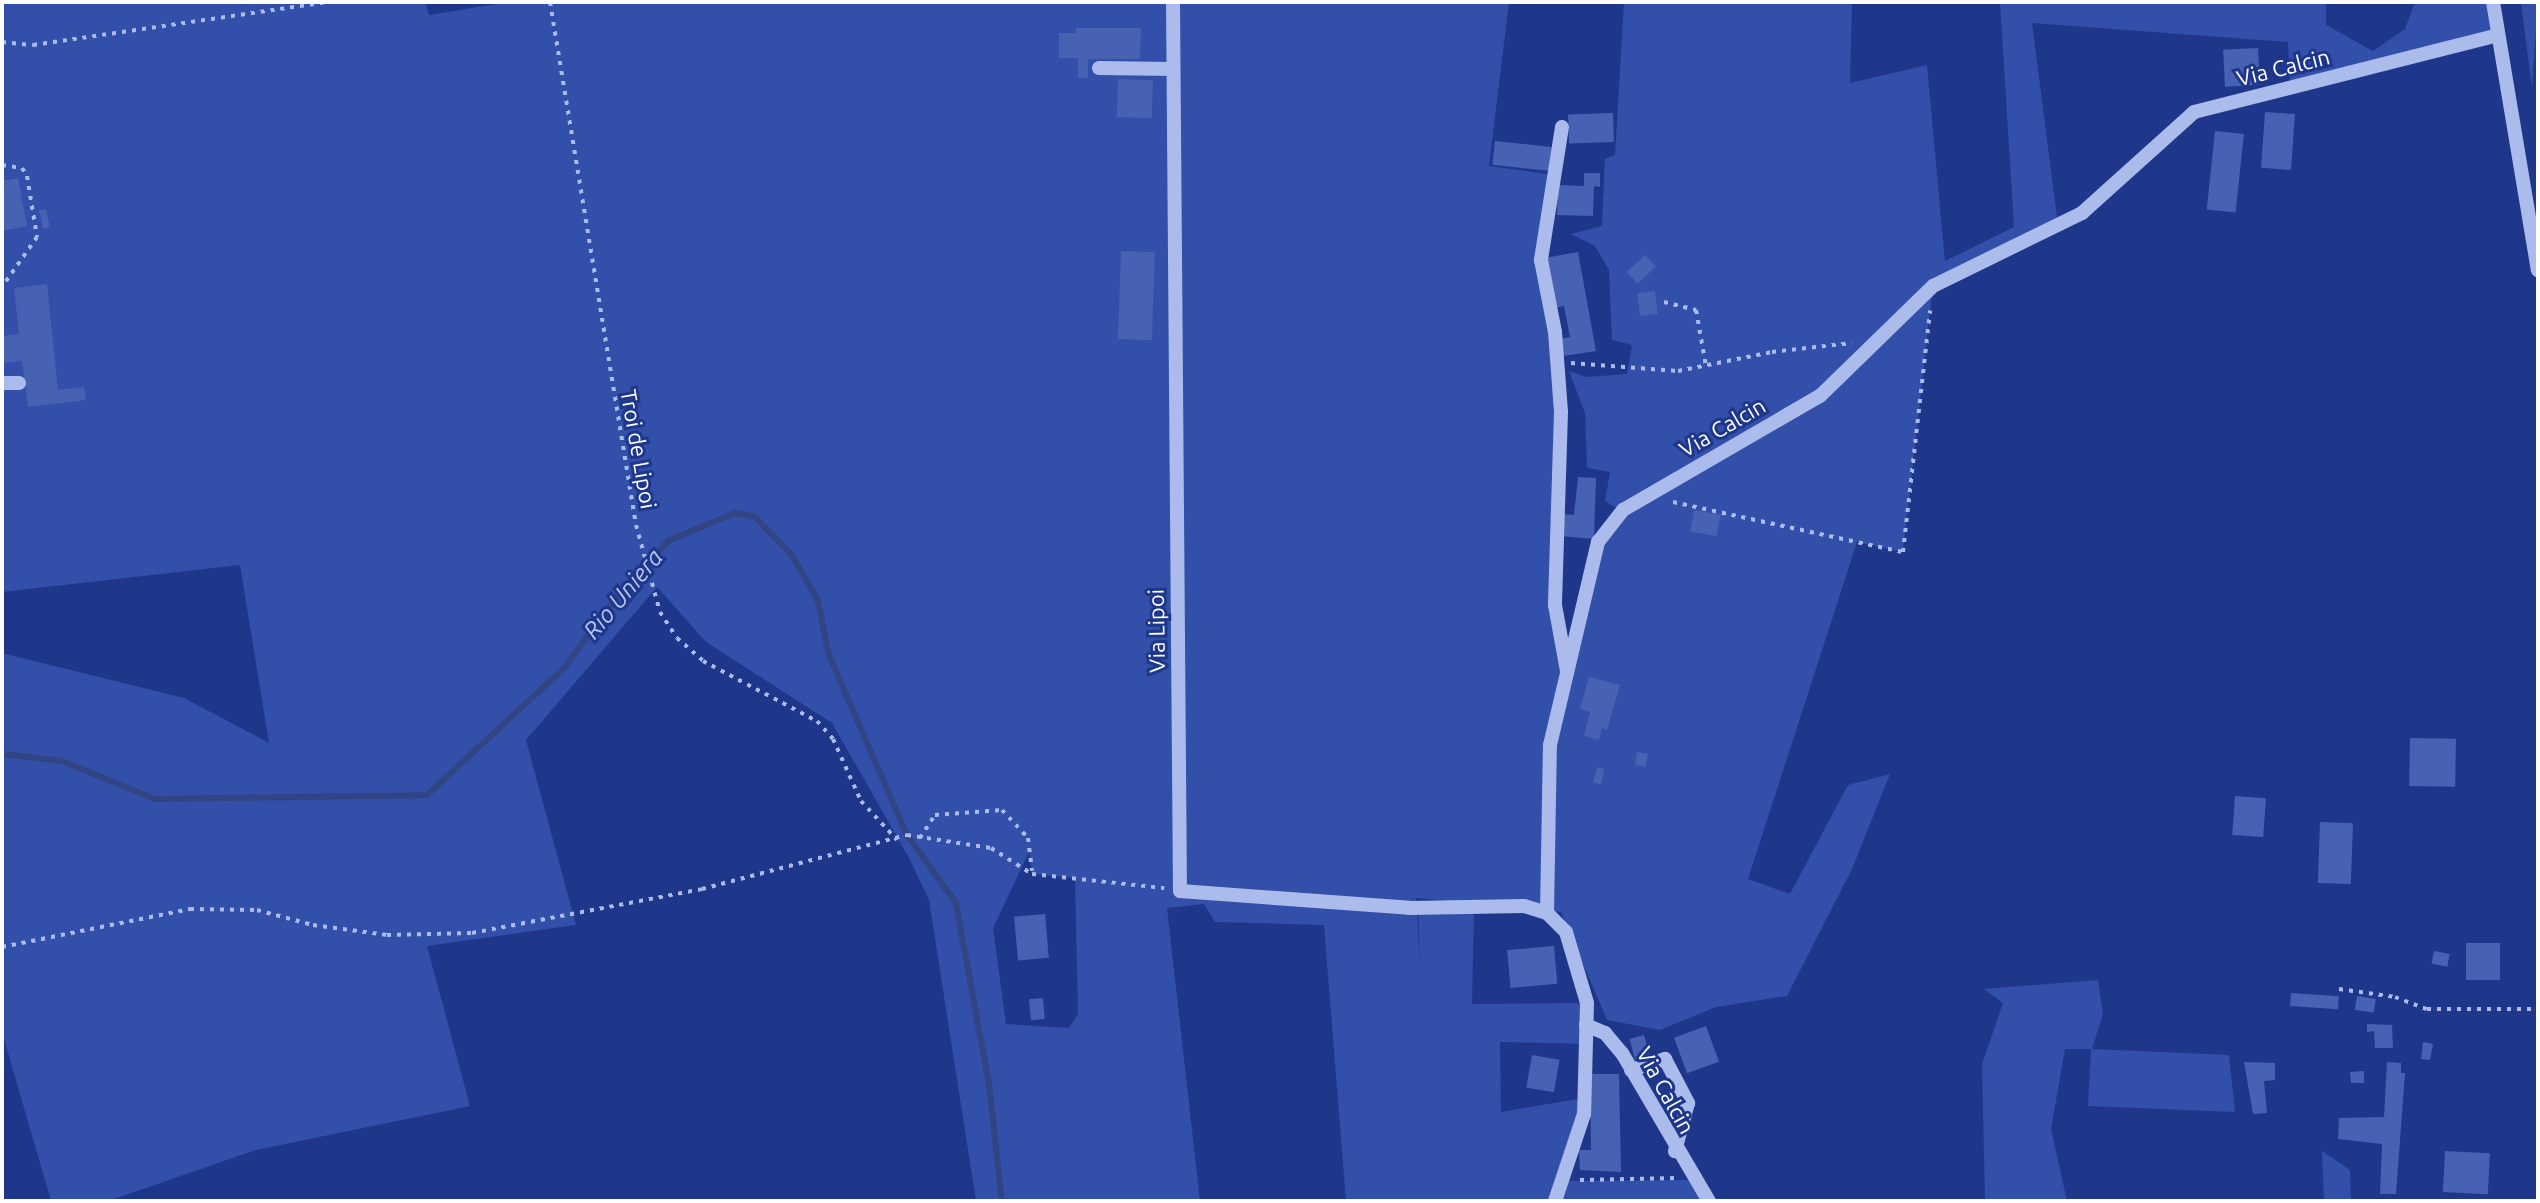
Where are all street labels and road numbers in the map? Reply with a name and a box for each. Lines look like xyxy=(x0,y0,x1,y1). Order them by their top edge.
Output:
street label: Via Calcin xyxy=(2234,43,2332,91)
street label: Troi de Lipoi xyxy=(616,387,662,511)
street label: Via Calcin xyxy=(1674,392,1770,462)
street label: Via Lipoi xyxy=(1142,589,1170,673)
street label: Via Calcin xyxy=(1631,1042,1701,1138)

